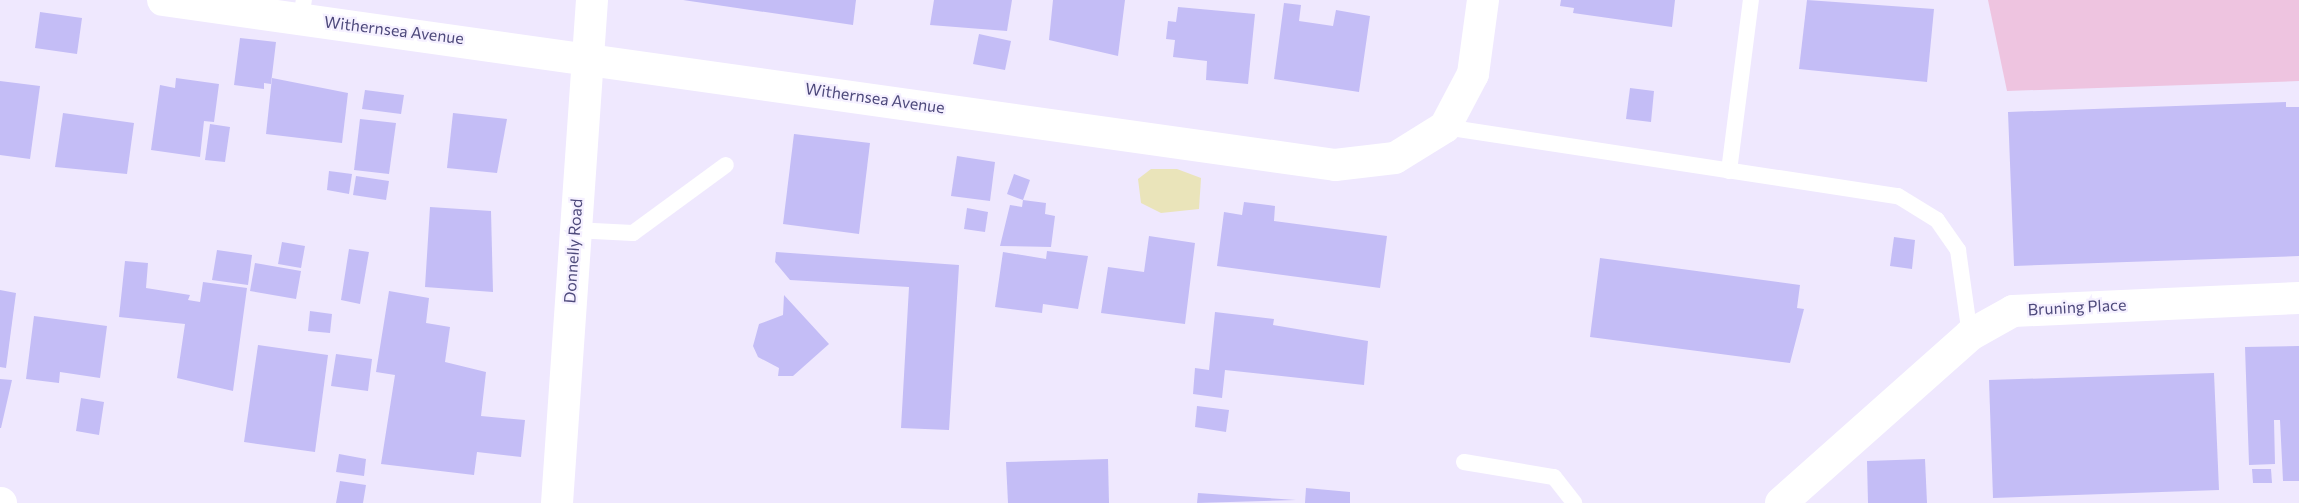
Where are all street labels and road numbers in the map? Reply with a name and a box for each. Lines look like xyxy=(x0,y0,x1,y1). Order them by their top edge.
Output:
street label: Withernsea Avenue xyxy=(323,12,465,48)
street label: Withernsea Avenue xyxy=(804,79,946,117)
street label: Donnelly Road xyxy=(560,198,586,304)
street label: Bruning Place xyxy=(2027,295,2127,319)

